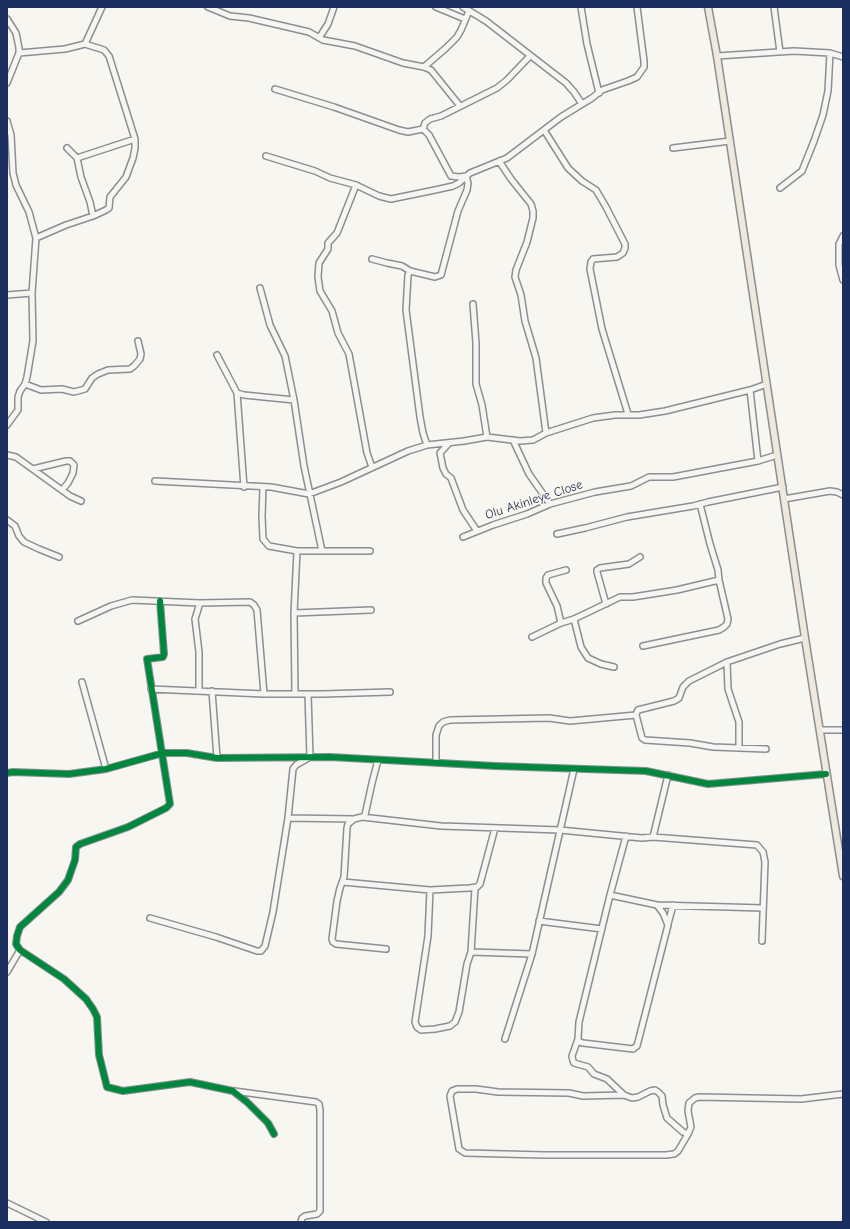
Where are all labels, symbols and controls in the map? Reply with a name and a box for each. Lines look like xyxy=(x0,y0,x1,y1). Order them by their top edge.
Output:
street label: Olu Akinleye Close xyxy=(483,477,585,523)

